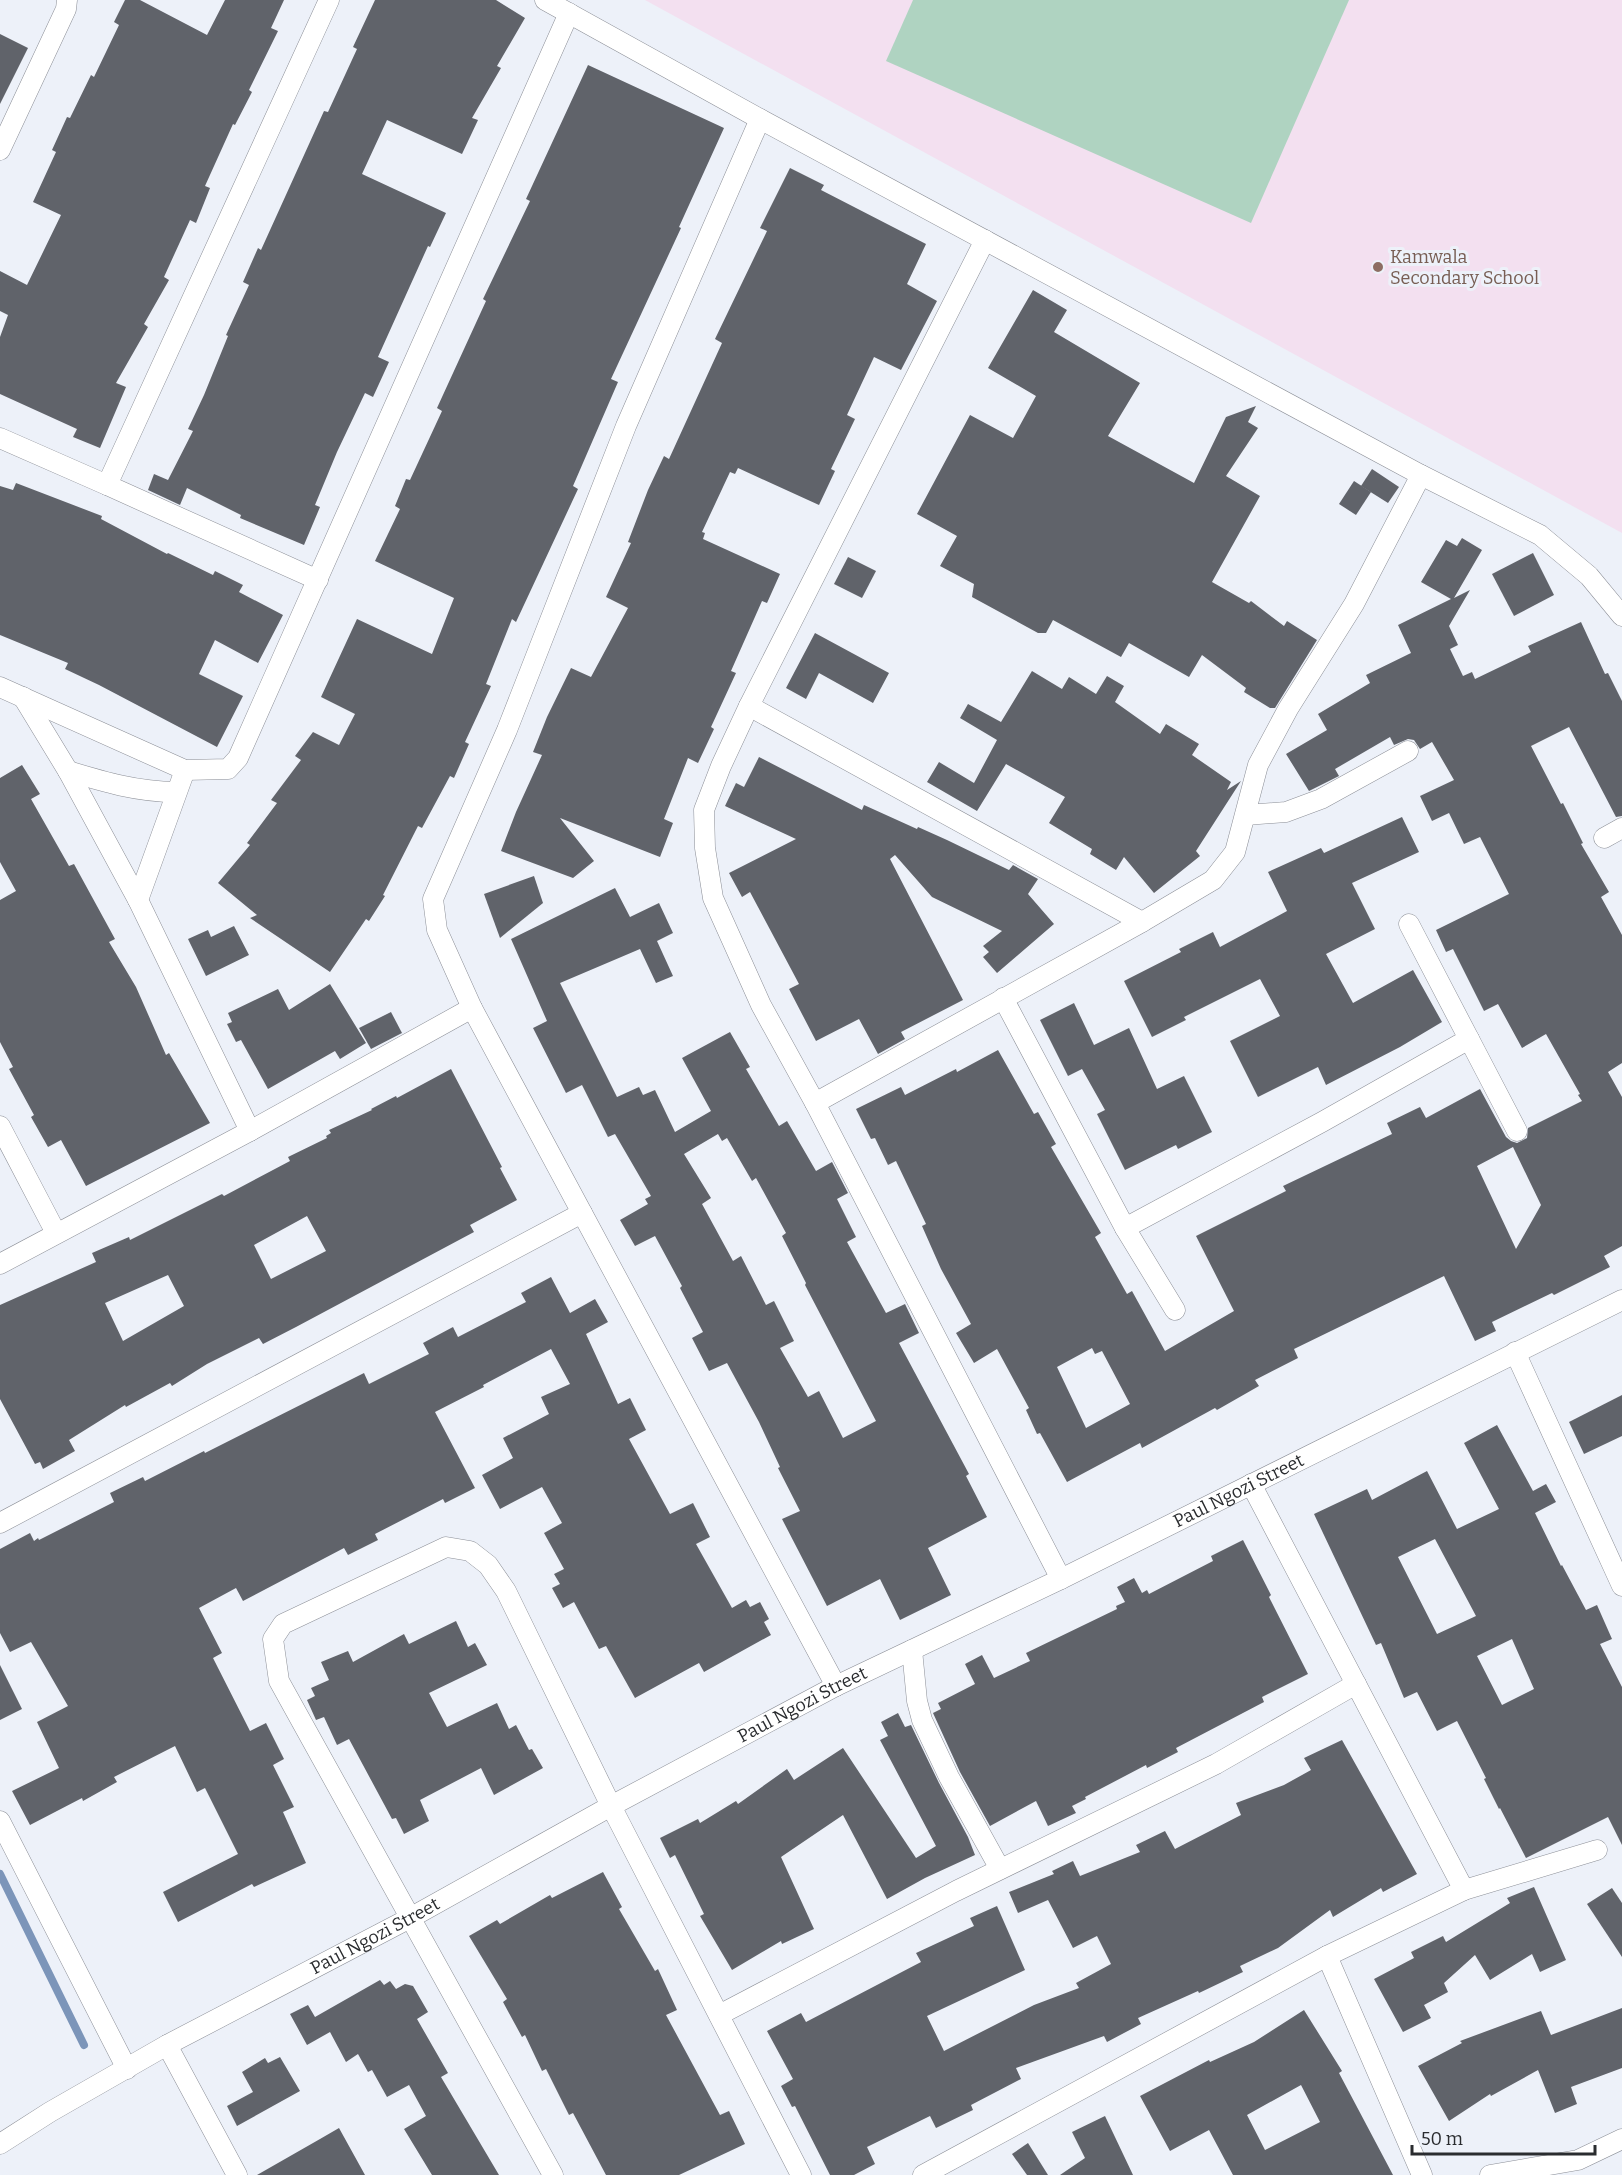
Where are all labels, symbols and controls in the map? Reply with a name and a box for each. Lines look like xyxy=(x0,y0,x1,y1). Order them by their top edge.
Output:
place label: Kamwala Secondary School xyxy=(1390,246,1539,289)
marker: Kamwala Secondary School xyxy=(1371,260,1385,274)
street label: Paul Ngozi Street xyxy=(1170,1449,1308,1532)
street label: Paul Ngozi Street xyxy=(734,1662,871,1747)
street label: Paul Ngozi Street xyxy=(307,1893,444,1979)
scale bar xyxy=(1412,2118,1595,2156)
text: 50 m xyxy=(1421,2128,1463,2150)

